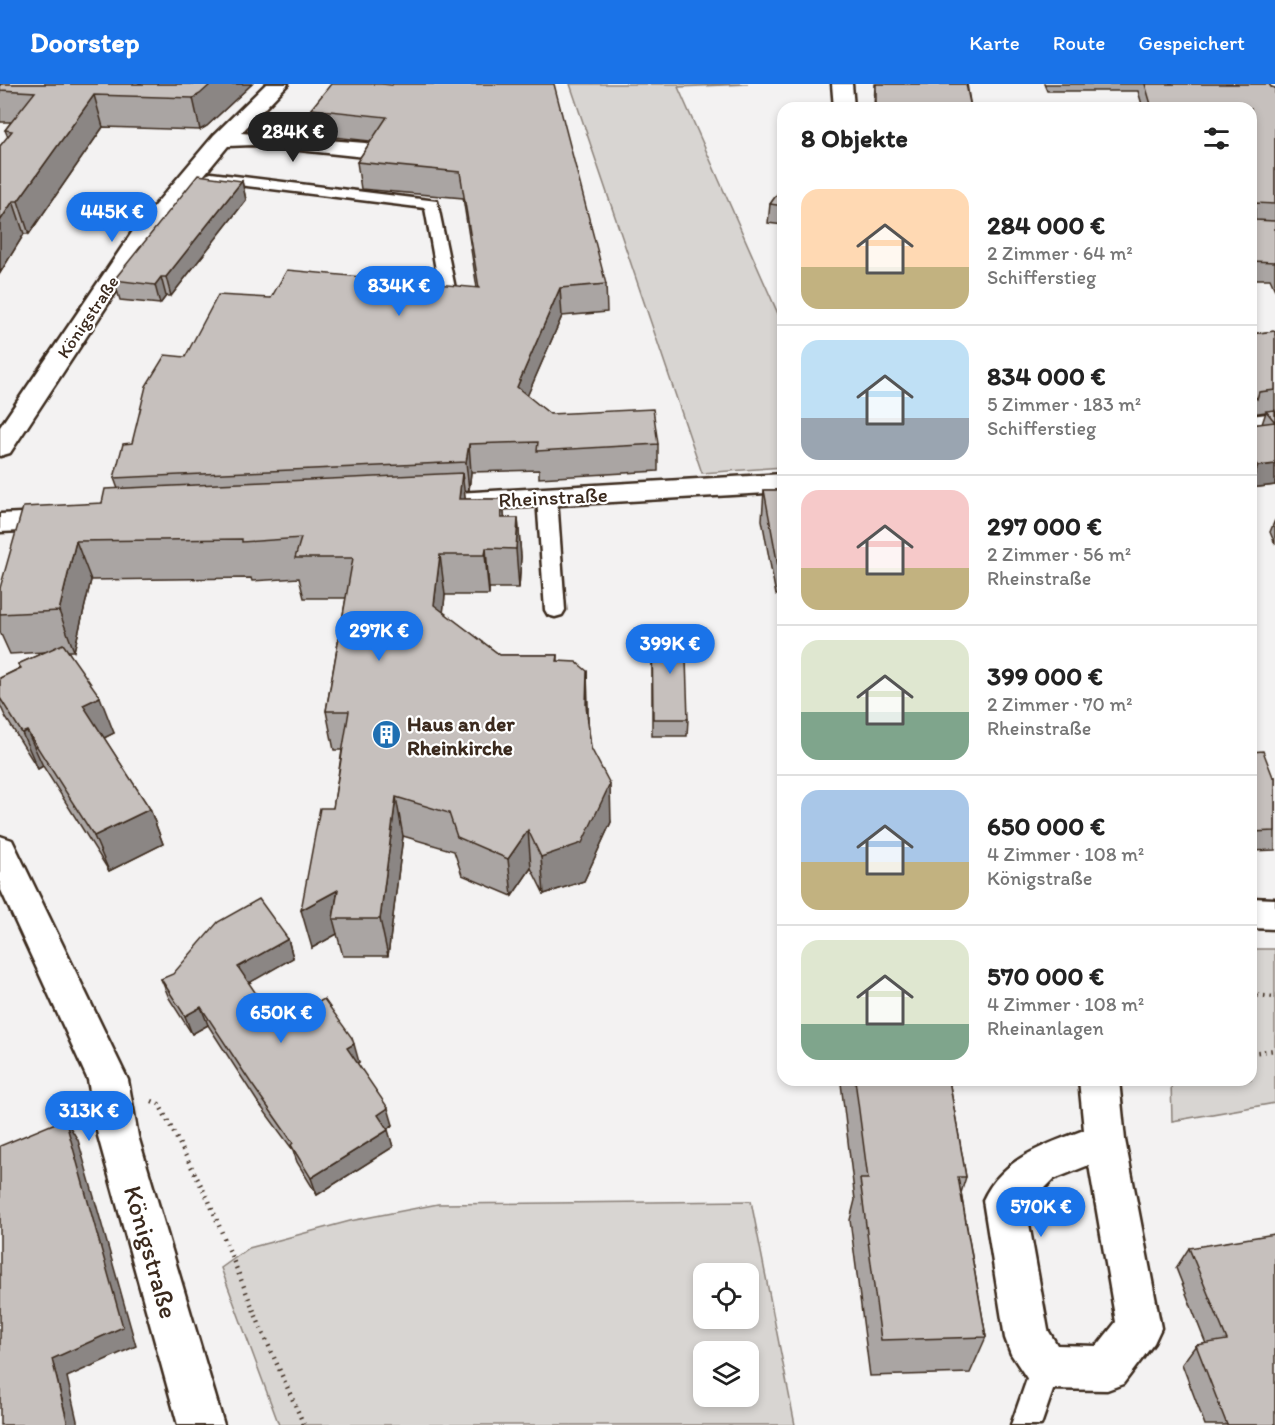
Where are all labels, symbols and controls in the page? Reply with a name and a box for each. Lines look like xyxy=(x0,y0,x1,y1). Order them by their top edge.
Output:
text: Doorstep xyxy=(30,25,140,59)
text: Karte xyxy=(969,30,1020,55)
text: Route xyxy=(1053,30,1106,55)
text: Gespeichert xyxy=(1139,30,1245,55)
pin: 284K € xyxy=(244,112,342,163)
text: 284K € xyxy=(262,119,324,143)
text: 8 Objekte xyxy=(801,122,908,154)
icon: filters xyxy=(1200,122,1233,155)
pin: 445K € xyxy=(63,192,161,243)
text: 445K € xyxy=(80,199,144,223)
text: 284 000 € xyxy=(987,209,1105,241)
icon: home xyxy=(849,213,921,285)
text: 2 Zimmer · 64 m² xyxy=(987,241,1133,265)
text: Schifferstieg xyxy=(987,265,1096,289)
pin: 834K € xyxy=(350,266,448,317)
street label: Königstraße xyxy=(52,272,124,362)
text: 834K € xyxy=(368,273,430,297)
text: 834 000 € xyxy=(987,360,1106,392)
icon: home xyxy=(849,364,921,436)
text: 5 Zimmer · 183 m² xyxy=(987,392,1141,416)
text: Schifferstieg xyxy=(987,416,1096,440)
street label: Rheinstraße xyxy=(498,482,608,512)
text: 297 000 € xyxy=(987,510,1102,542)
icon: home xyxy=(849,514,921,586)
text: 2 Zimmer · 56 m² xyxy=(987,542,1131,566)
text: Rheinstraße xyxy=(987,566,1091,590)
pin: 297K € xyxy=(330,611,428,662)
text: 297K € xyxy=(349,618,409,642)
pin: 399K € xyxy=(621,624,719,675)
text: 399K € xyxy=(640,631,700,655)
text: 399 000 € xyxy=(987,660,1103,692)
icon: home xyxy=(849,664,921,736)
text: 2 Zimmer · 70 m² xyxy=(987,692,1132,716)
place label: Haus an der Rheinkirche xyxy=(407,711,515,760)
text: Rheinstraße xyxy=(987,716,1091,740)
building icon: Haus an der Rheinkirche xyxy=(370,719,402,751)
text: 650 000 € xyxy=(987,810,1105,842)
icon: home xyxy=(849,814,921,886)
text: 4 Zimmer · 108 m² xyxy=(987,842,1144,866)
text: Königstraße xyxy=(987,866,1092,890)
text: 570 000 € xyxy=(987,960,1104,992)
icon: home xyxy=(849,964,921,1036)
text: 4 Zimmer · 108 m² xyxy=(987,992,1144,1016)
pin: 650K € xyxy=(232,993,330,1044)
text: 650K € xyxy=(250,1000,312,1024)
text: Rheinanlagen xyxy=(987,1016,1104,1040)
pin: 313K € xyxy=(40,1091,138,1142)
text: 313K € xyxy=(59,1098,119,1122)
street label: Königstraße xyxy=(117,1182,185,1322)
pin: 570K € xyxy=(992,1187,1090,1238)
text: 570K € xyxy=(1010,1194,1072,1218)
map controls xyxy=(693,1263,759,1407)
button: locate xyxy=(693,1263,759,1329)
button: layers xyxy=(693,1341,759,1407)

